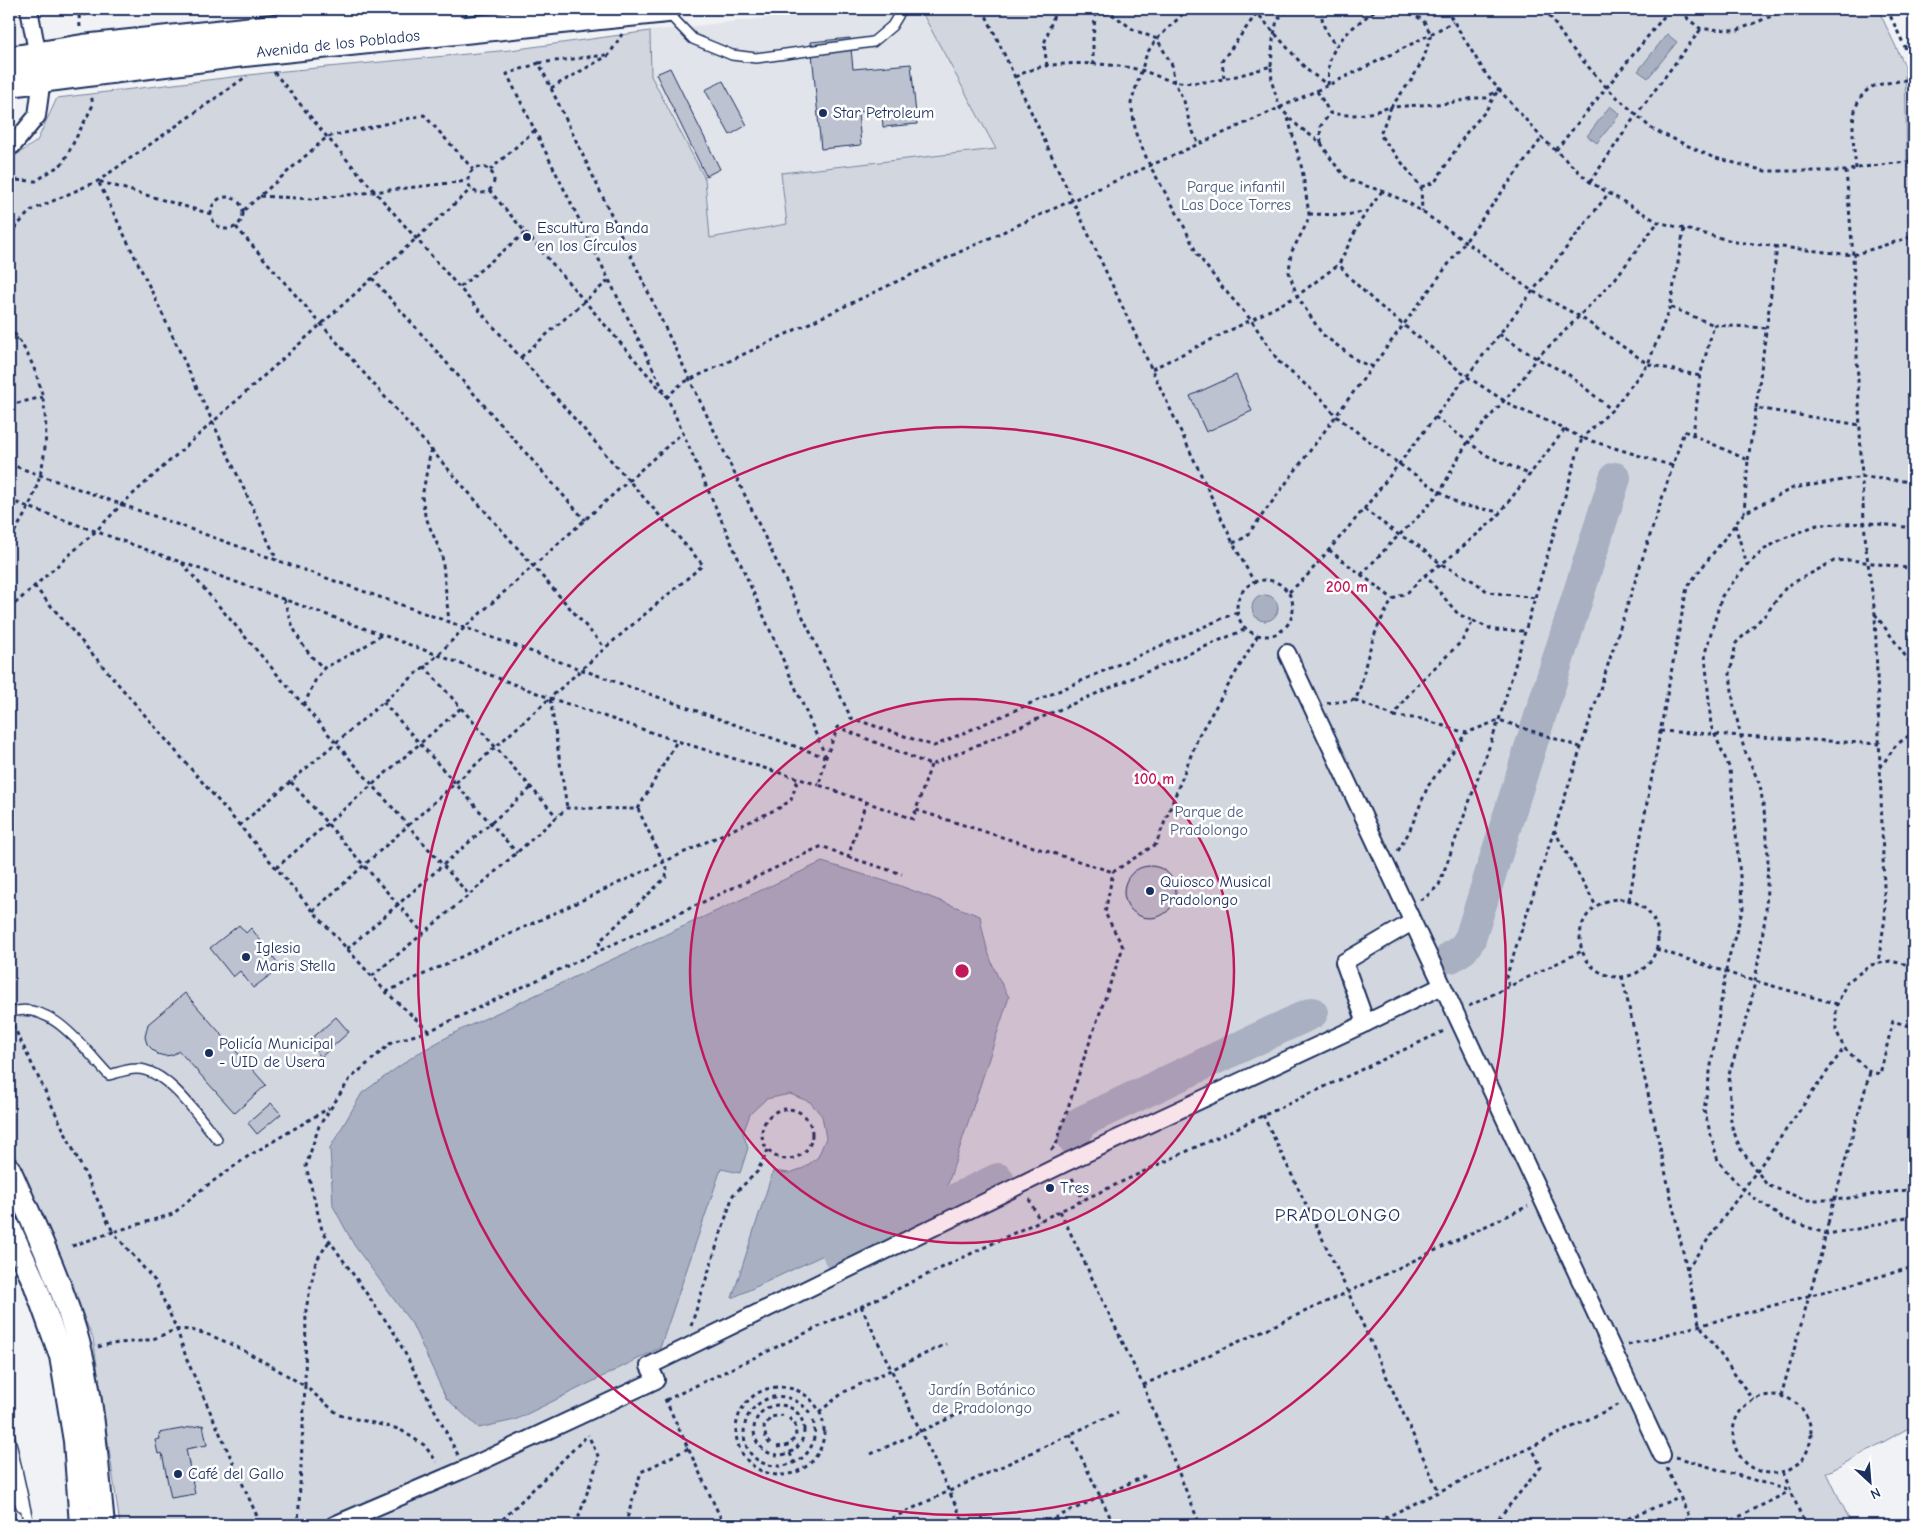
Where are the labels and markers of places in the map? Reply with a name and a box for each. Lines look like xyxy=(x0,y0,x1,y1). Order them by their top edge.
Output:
place label: Star Petroleum xyxy=(833,104,934,122)
marker: Star Petroleum xyxy=(817,107,829,119)
place label: Escultura Banda en los Círculos xyxy=(537,219,649,255)
marker: Escultura Banda en los Círculos xyxy=(521,231,533,243)
place label: Quiosco Musical Pradolongo xyxy=(1160,873,1271,909)
marker: Quiosco Musical Pradolongo xyxy=(1144,885,1156,897)
place label: Iglesia Maris Stella xyxy=(256,939,336,975)
marker: Iglesia Maris Stella xyxy=(240,951,252,963)
centre of rings xyxy=(953,962,971,980)
place label: Policía Municipal - UID de Usera xyxy=(219,1035,334,1071)
marker: Policía Municipal - UID de Usera xyxy=(203,1047,215,1059)
place label: Tres xyxy=(1060,1179,1089,1197)
marker: Tres xyxy=(1044,1182,1056,1194)
place label: Café del Gallo xyxy=(188,1465,284,1483)
marker: Café del Gallo xyxy=(172,1468,184,1480)

